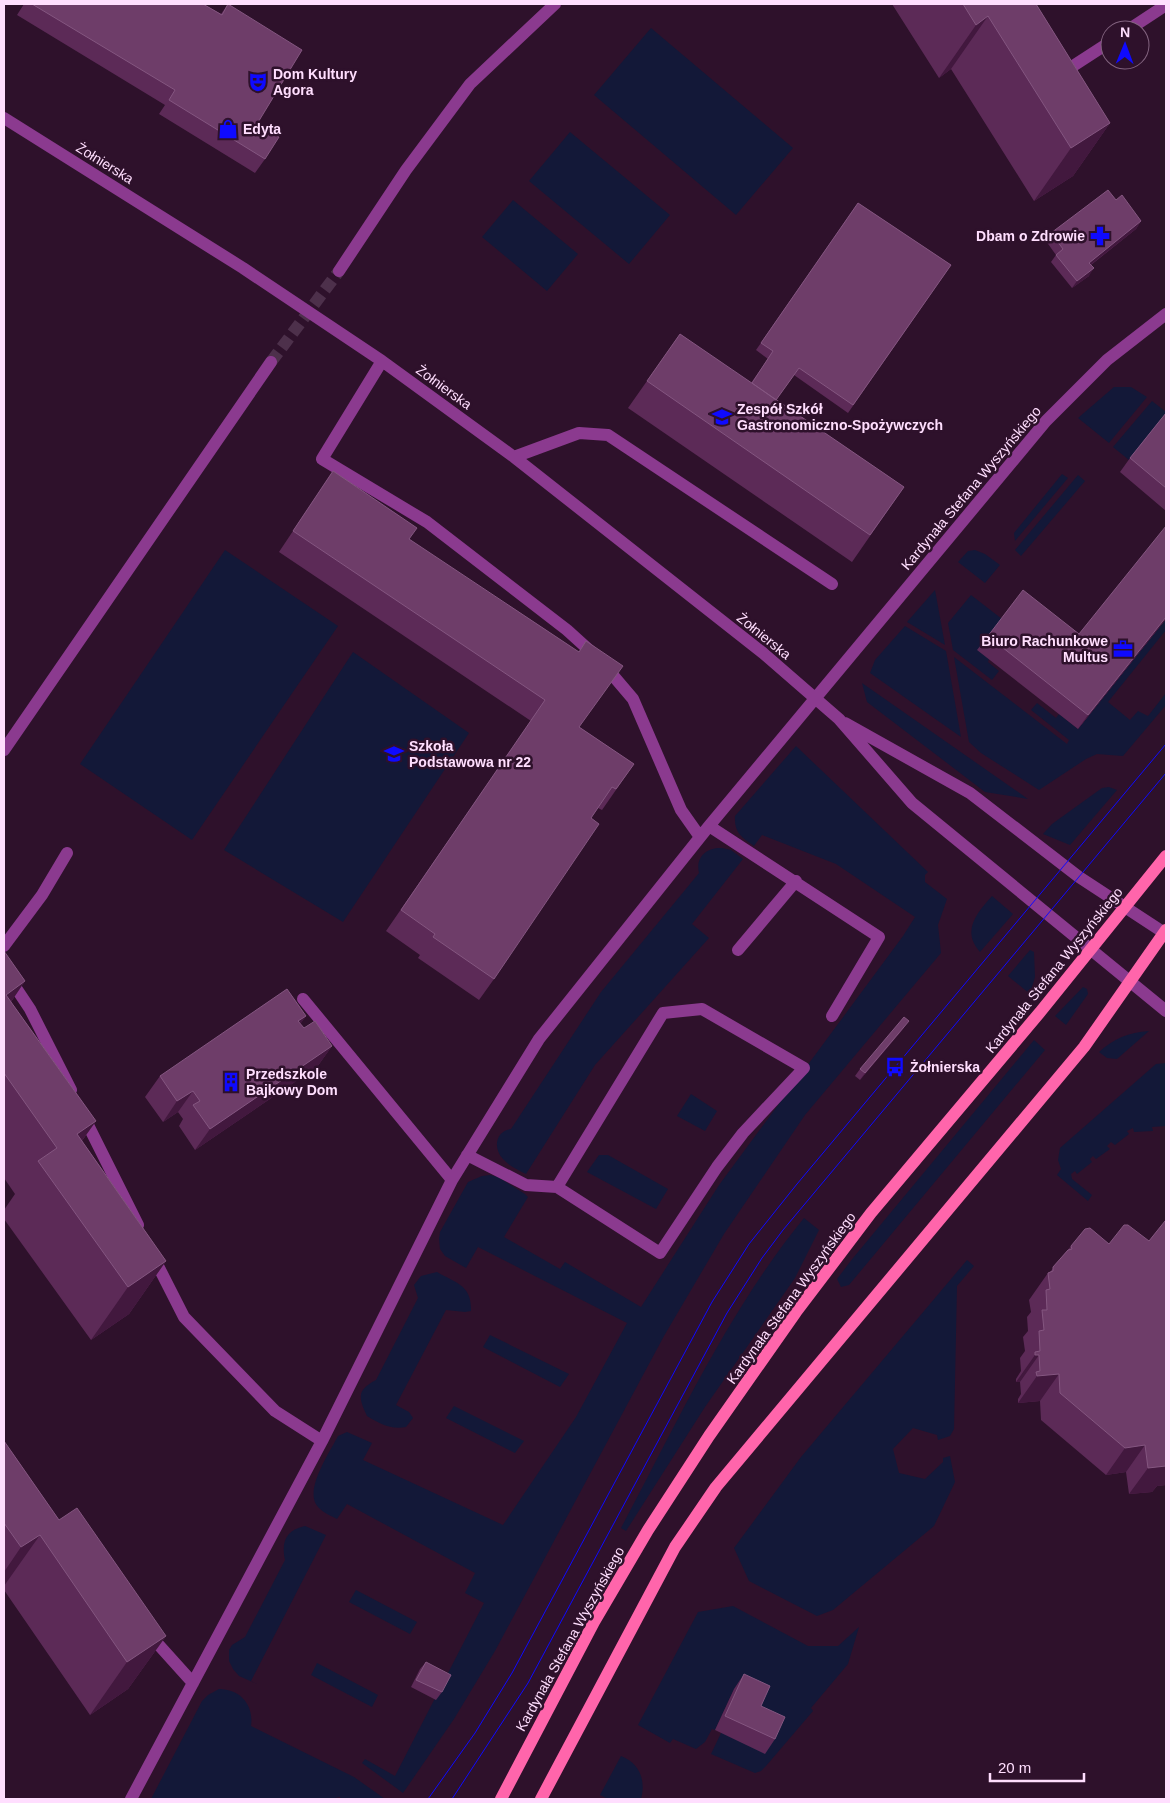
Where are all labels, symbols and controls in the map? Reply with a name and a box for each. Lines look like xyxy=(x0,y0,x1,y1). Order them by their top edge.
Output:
north arrow xyxy=(1100,20,1150,70)
text: N xyxy=(1120,24,1130,40)
place label: Dom Kultury Agora xyxy=(273,66,357,98)
theatre icon: Dom Kultury Agora xyxy=(247,71,269,93)
shop icon: Edyta xyxy=(217,118,239,140)
place label: Edyta xyxy=(243,121,281,137)
street label: Żołnierska xyxy=(73,138,137,187)
pharmacy icon: Dbam o Zdrowie xyxy=(1089,225,1111,247)
place label: Dbam o Zdrowie xyxy=(976,228,1085,244)
street label: Żołnierska xyxy=(413,361,476,413)
place label: Zespół Szkół Gastronomiczno-Spożywczych xyxy=(737,401,943,433)
street label: Kardynała Stefana Wyszyńskiego xyxy=(898,403,1044,573)
school or university icon: Zespół Szkół Gastronomiczno-Spożywczych xyxy=(711,406,733,428)
street label: Żołnierska xyxy=(734,609,795,663)
place label: Biuro Rachunkowe Multus xyxy=(981,633,1108,665)
office icon: Biuro Rachunkowe Multus xyxy=(1112,638,1134,660)
place label: Szkoła Podstawowa nr 22 xyxy=(409,738,531,770)
school or university icon: Szkoła Podstawowa nr 22 xyxy=(383,743,405,765)
street label: Kardynała Stefana Wyszyńskiego xyxy=(982,884,1126,1056)
bus stop icon: Żołnierska xyxy=(884,1056,906,1078)
place label: Żołnierska xyxy=(910,1059,980,1075)
place label: Przedszkole Bajkowy Dom xyxy=(246,1066,338,1098)
building icon: Przedszkole Bajkowy Dom xyxy=(220,1071,242,1093)
street label: Kardynała Stefana Wyszyńskiego xyxy=(723,1209,859,1387)
street label: Kardynała Stefana Wyszyńskiego xyxy=(512,1544,628,1734)
scale bar xyxy=(990,1750,1084,1782)
text: 20 m xyxy=(998,1759,1031,1776)

